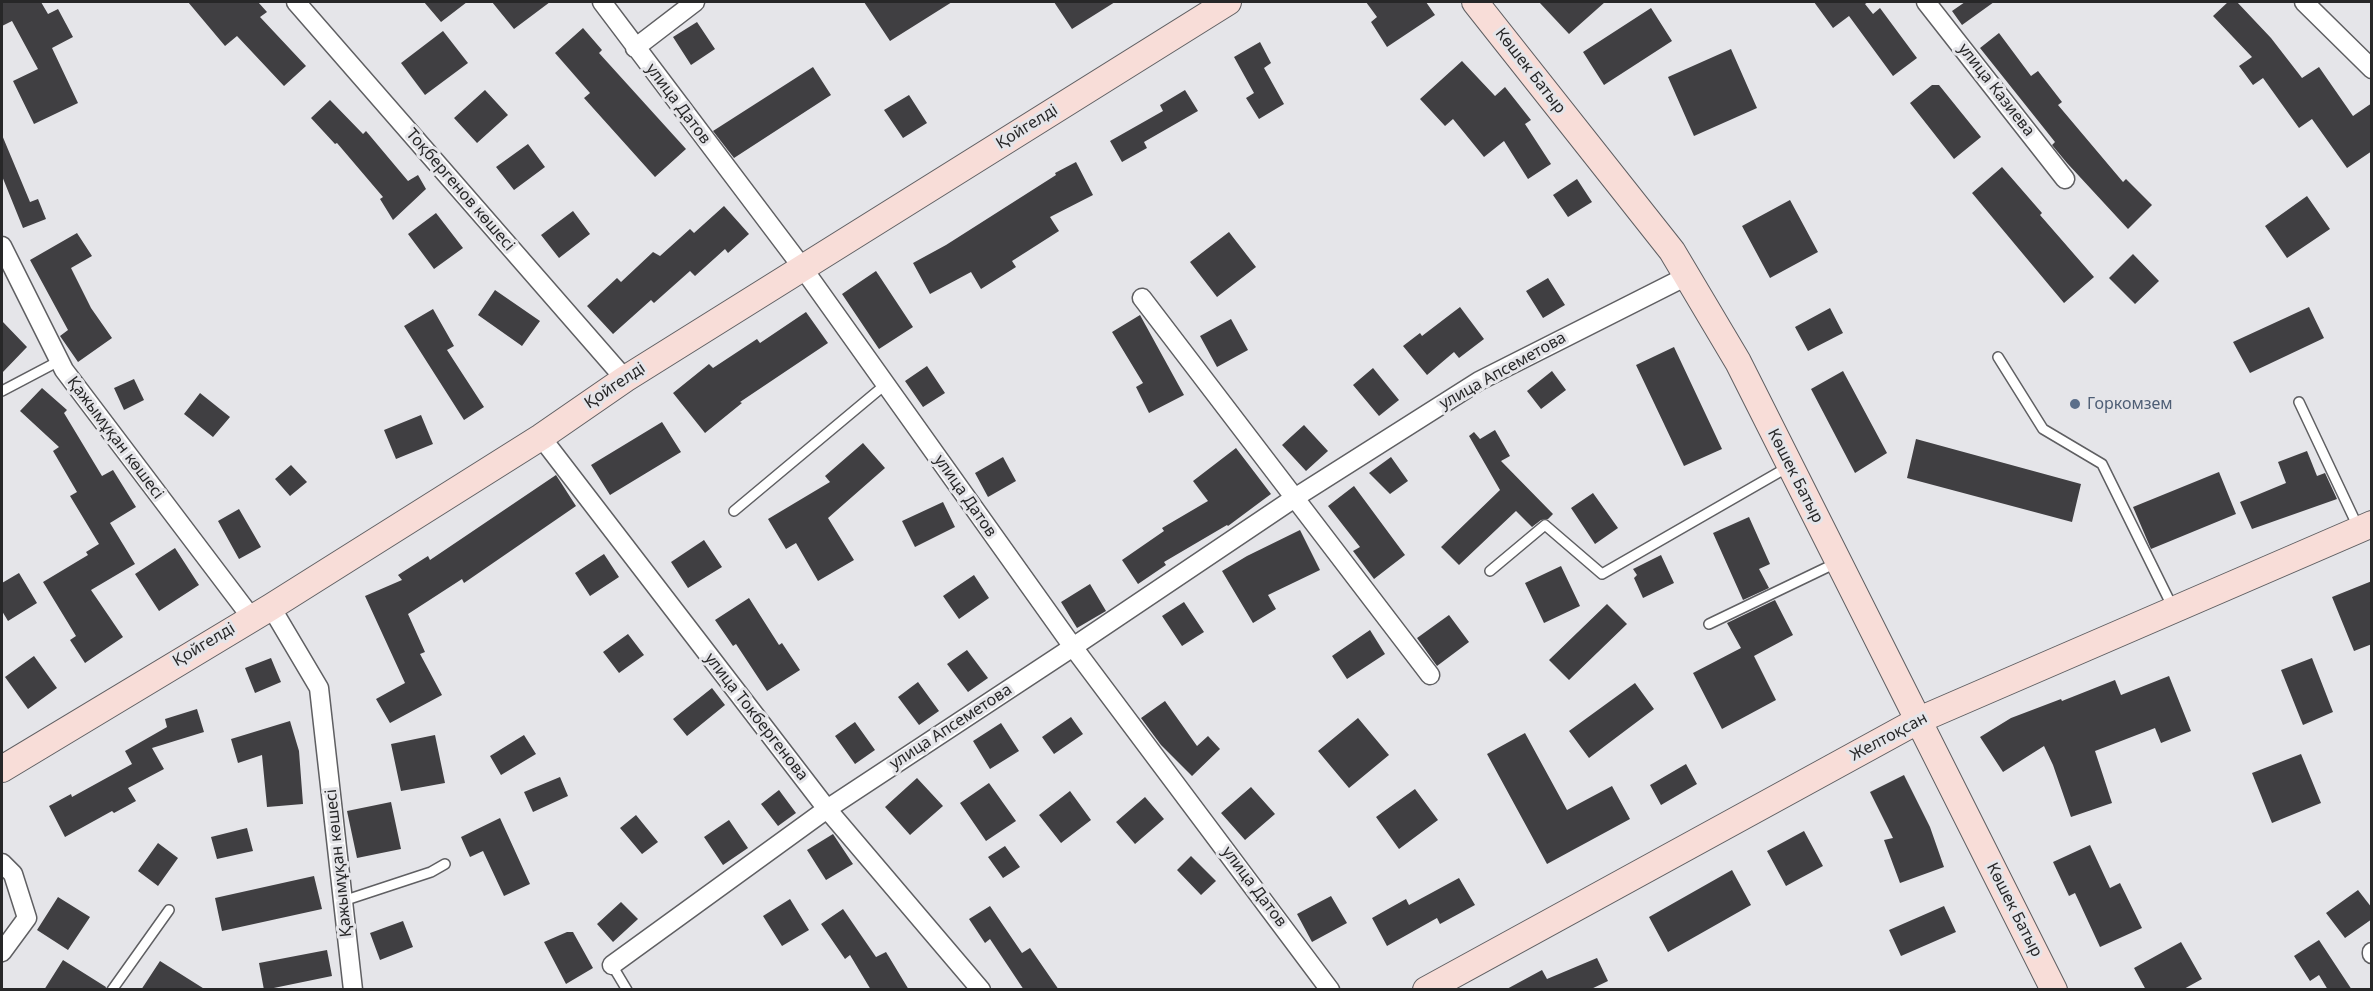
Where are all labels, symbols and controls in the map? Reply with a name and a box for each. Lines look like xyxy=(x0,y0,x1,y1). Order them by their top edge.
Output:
street label: Көшек Батыр xyxy=(1491,24,1569,118)
street label: улица Казиева xyxy=(1954,40,2038,140)
street label: улица Датов xyxy=(642,60,714,148)
street label: Қойгелді xyxy=(993,101,1061,153)
street label: Тоқбергенов көшесі xyxy=(402,125,518,255)
street label: улица Апсеметова xyxy=(1436,328,1570,414)
street label: Қойгелді xyxy=(581,359,649,413)
street label: Қажымұқан көшесі xyxy=(63,373,167,503)
place label: Горкомзем xyxy=(2087,394,2173,414)
marker: Горкомзем xyxy=(2068,397,2082,411)
street label: Көшек Батыр xyxy=(1763,426,1827,526)
street label: улица Датов xyxy=(930,451,1000,541)
street label: Қойгелді xyxy=(169,619,239,671)
street label: улица Токбергенова xyxy=(700,649,812,785)
street label: улица Апсеметова xyxy=(886,680,1016,774)
street label: Желтоқсан xyxy=(1847,709,1931,765)
street label: Қажымұқан көшесі xyxy=(322,788,356,938)
street label: улица Датов xyxy=(1218,843,1290,931)
street label: Көшек Батыр xyxy=(1982,860,2046,960)

